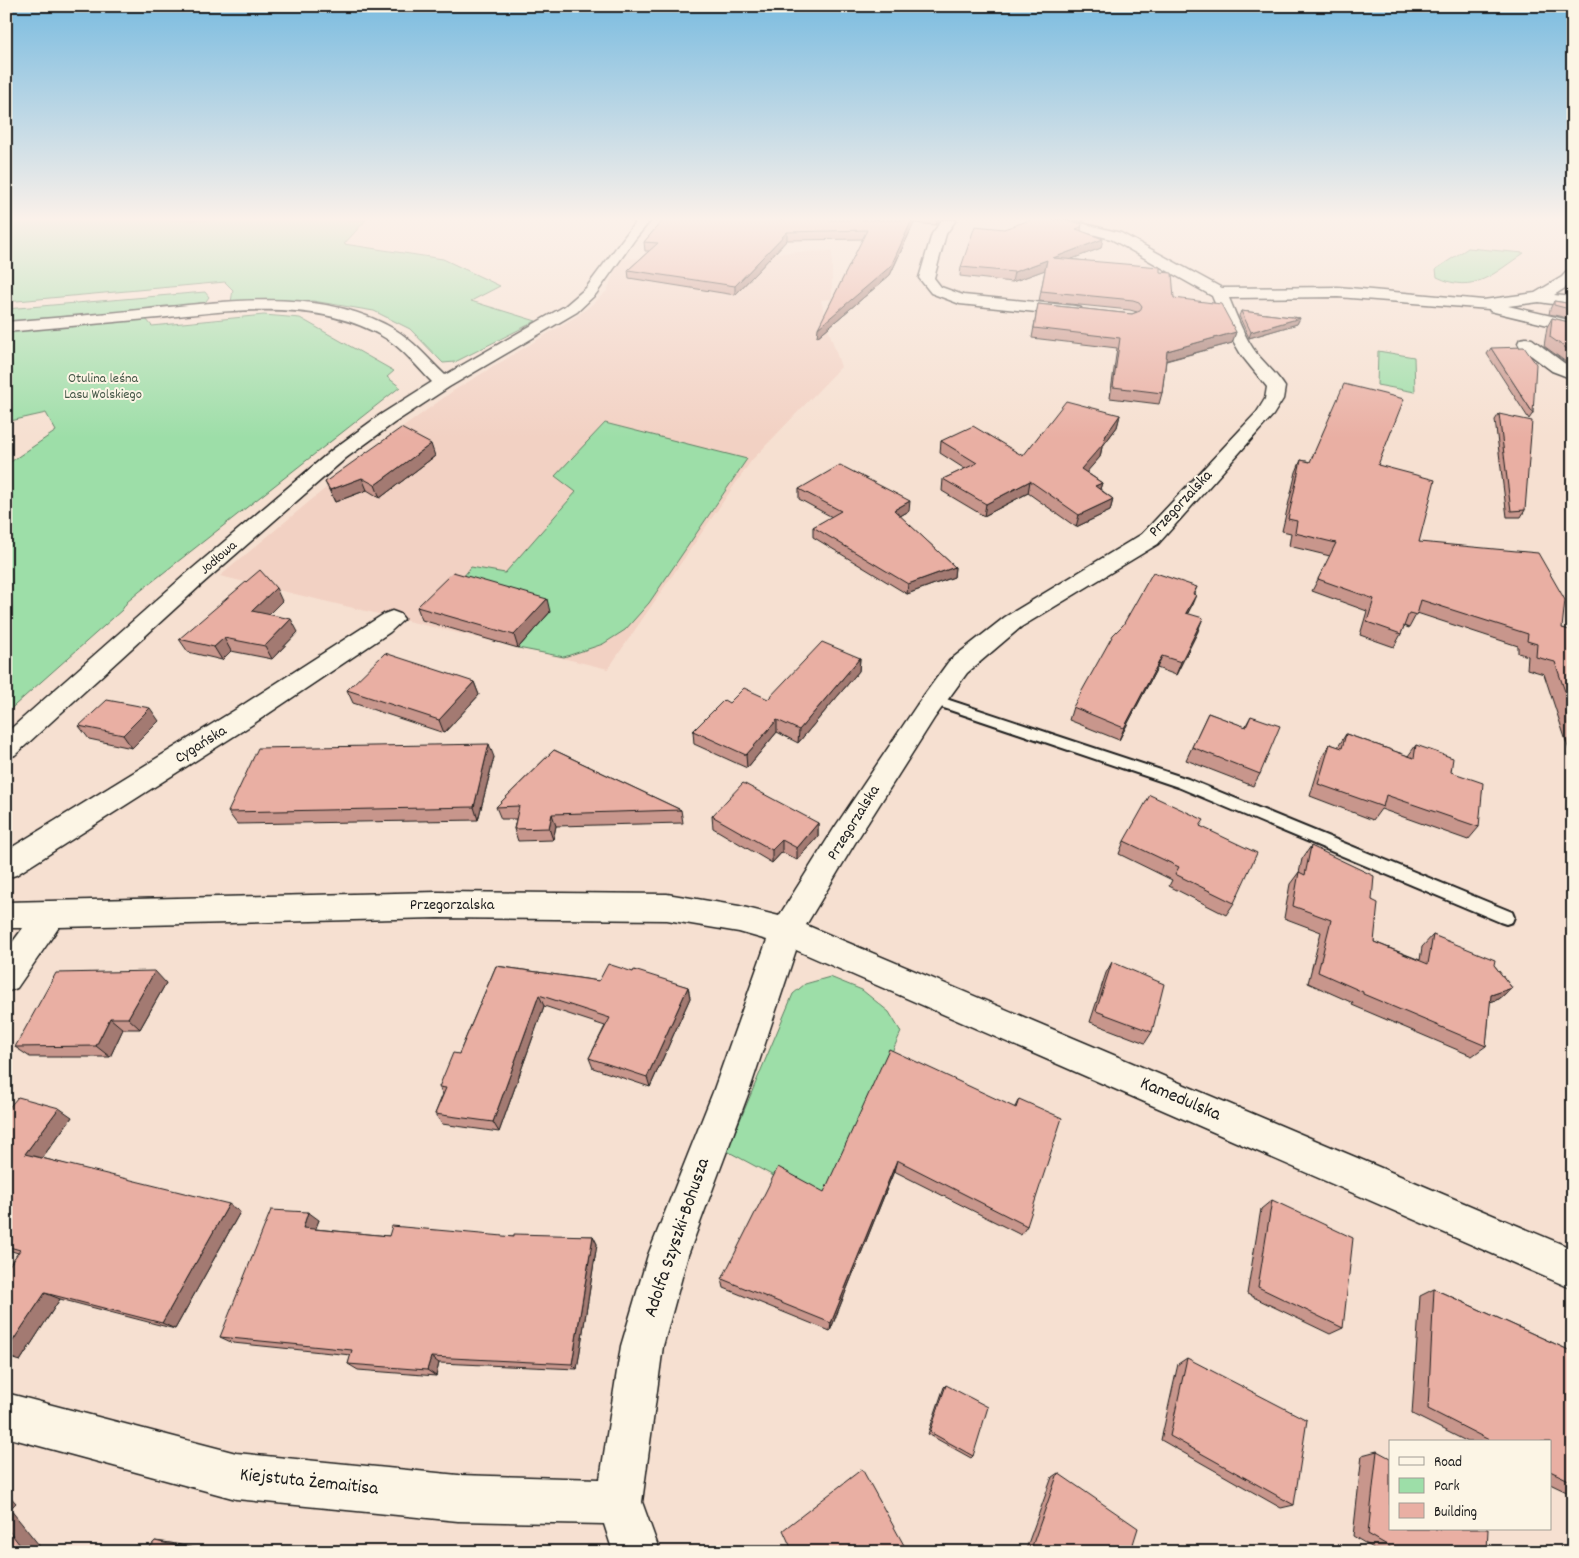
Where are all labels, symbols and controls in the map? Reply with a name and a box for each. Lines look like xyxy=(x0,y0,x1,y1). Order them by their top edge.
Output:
park label: Otulina leśna Lasu Wolskiego xyxy=(64,369,142,405)
street label: Przegorzalska xyxy=(1144,465,1219,543)
street label: Jodłowa xyxy=(196,536,242,580)
street label: Cygańska xyxy=(171,720,232,770)
street label: Przegorzalska xyxy=(822,781,886,865)
street label: Przegorzalska xyxy=(410,894,495,917)
street label: Kamedulska xyxy=(1135,1071,1226,1130)
street label: Adolfa Szyszki-Bohusza xyxy=(638,1154,718,1321)
legend xyxy=(1389,1440,1552,1530)
text: Road xyxy=(1434,1452,1462,1474)
street label: Kiejstuta Żemaitisa xyxy=(239,1462,380,1504)
text: Park xyxy=(1434,1476,1460,1498)
text: Building xyxy=(1434,1502,1477,1524)

